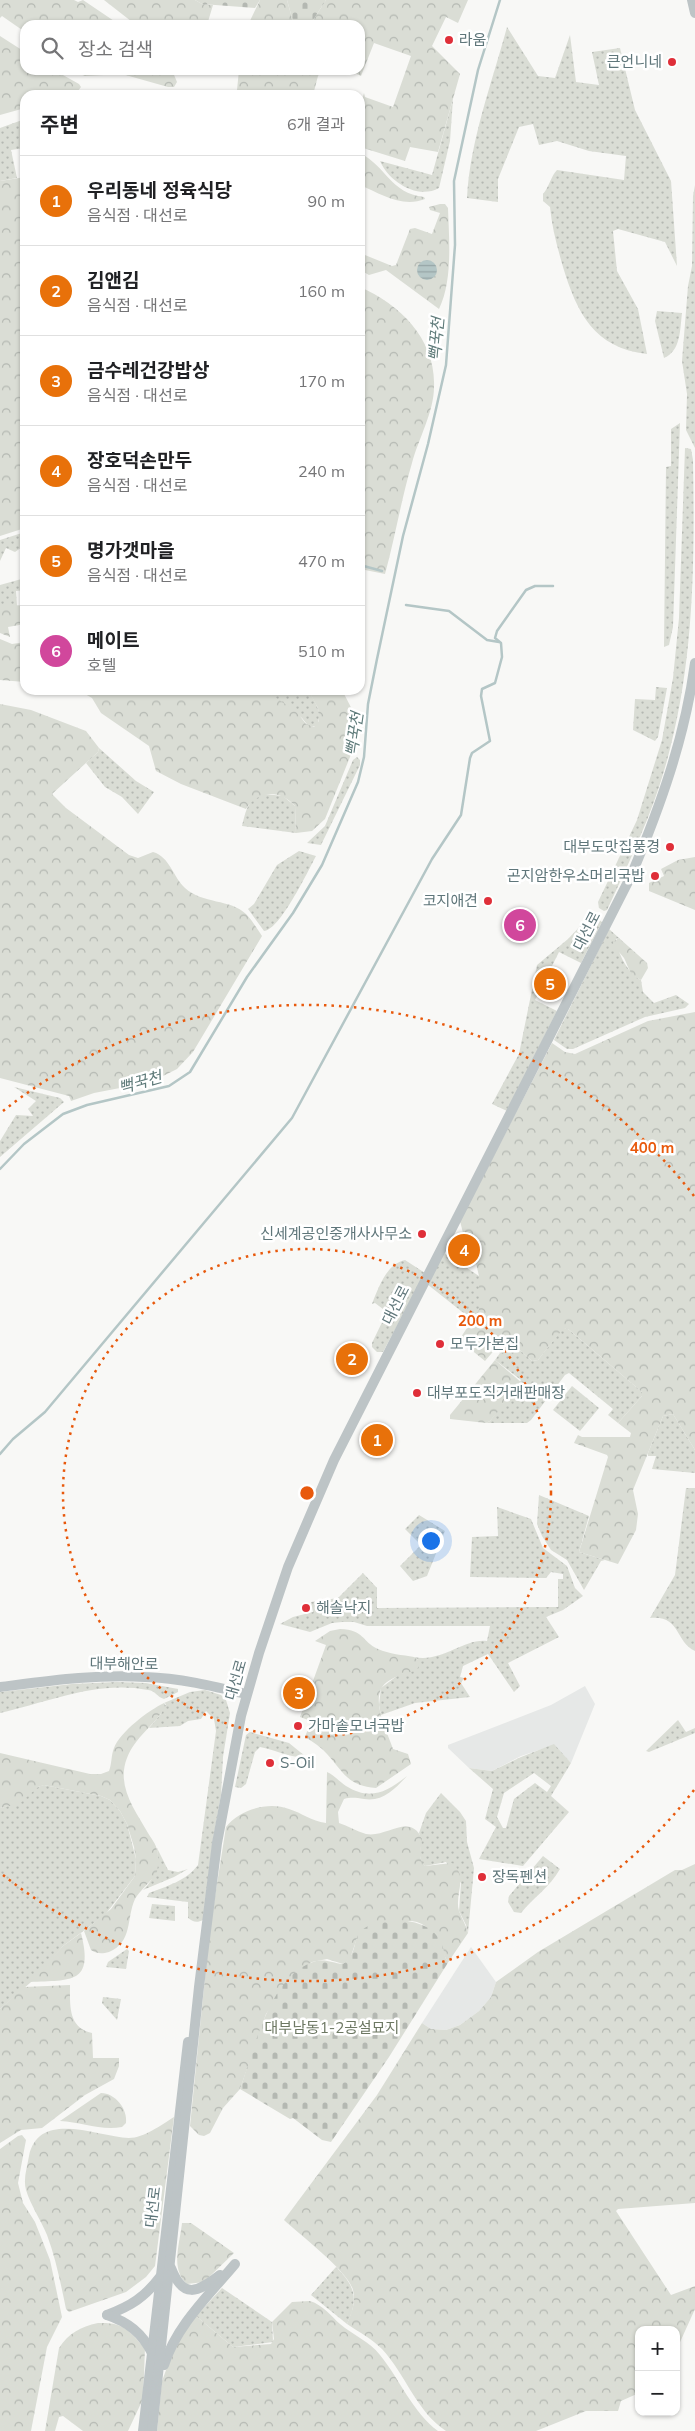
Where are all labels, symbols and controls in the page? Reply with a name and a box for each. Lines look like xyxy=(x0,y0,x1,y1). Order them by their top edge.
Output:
search box xyxy=(20,20,365,75)
place label: 라움 xyxy=(459,30,487,49)
icon: search xyxy=(38,34,66,62)
marker: 라움 xyxy=(443,34,455,46)
text: 장소 검색 xyxy=(78,37,153,61)
place label: 큰언니네 xyxy=(607,52,662,71)
marker: 큰언니네 xyxy=(666,56,678,68)
text: 주변 xyxy=(40,111,79,137)
text: 6개 결과 xyxy=(287,114,345,134)
text: 우리동네 정육식당 xyxy=(87,178,232,202)
text: 1 xyxy=(51,191,61,211)
text: 90 m xyxy=(308,191,345,211)
text: 음식점 · 대선로 xyxy=(87,205,187,225)
text: 김앤김 xyxy=(87,268,139,292)
text: 2 xyxy=(51,281,61,301)
text: 160 m xyxy=(298,281,345,301)
text: 음식점 · 대선로 xyxy=(87,295,187,315)
water label: 뻑꾹천 xyxy=(424,314,448,362)
text: 금수레건강밥상 xyxy=(87,358,209,382)
text: 3 xyxy=(51,371,61,391)
text: 170 m xyxy=(298,371,345,391)
text: 음식점 · 대선로 xyxy=(87,385,187,405)
text: 장호덕손만두 xyxy=(87,448,192,472)
text: 4 xyxy=(51,461,61,481)
text: 240 m xyxy=(298,461,345,481)
text: 음식점 · 대선로 xyxy=(87,475,187,495)
text: 명가갯마을 xyxy=(87,538,174,562)
text: 5 xyxy=(51,551,61,571)
text: 470 m xyxy=(298,551,345,571)
text: 음식점 · 대선로 xyxy=(87,565,187,585)
text: 메이트 xyxy=(87,628,139,652)
text: 6 xyxy=(51,641,61,661)
text: 510 m xyxy=(298,641,345,661)
text: 호텔 xyxy=(87,655,116,675)
water label: 뻑꾹천 xyxy=(341,708,367,757)
place label: 대부도맛집풍경 xyxy=(563,837,660,856)
marker: 대부도맛집풍경 xyxy=(664,841,676,853)
place label: 곤지암한우소머리국밥 xyxy=(507,866,645,885)
marker: 곤지암한우소머리국밥 xyxy=(649,870,661,882)
place label: 코지애견 xyxy=(423,891,478,910)
marker: 코지애견 xyxy=(482,895,494,907)
pin: 6 xyxy=(504,906,536,944)
street label: 대선로 xyxy=(569,908,604,954)
pin: 5 xyxy=(534,965,566,1003)
water label: 뻑꾹천 xyxy=(116,1066,166,1098)
text: 400 m xyxy=(630,1138,674,1157)
place label: 신세계공인중개사사무소 xyxy=(260,1224,412,1243)
marker: 신세계공인중개사사무소 xyxy=(416,1228,428,1240)
pin: 4 xyxy=(448,1231,480,1269)
street label: 대선로 xyxy=(378,1282,413,1328)
text: 200 m xyxy=(458,1311,502,1330)
place label: 모두가본집 xyxy=(450,1334,519,1353)
marker: 모두가본집 xyxy=(434,1338,446,1350)
pin: 2 xyxy=(336,1340,368,1378)
place label: 대부포도직거래판매장 xyxy=(427,1383,565,1402)
marker: 대부포도직거래판매장 xyxy=(411,1387,423,1399)
pin: 1 xyxy=(361,1421,393,1459)
centre of rings xyxy=(298,1484,316,1502)
your location xyxy=(418,1528,444,1554)
place label: 해솔낙지 xyxy=(316,1598,371,1617)
marker: 해솔낙지 xyxy=(300,1602,312,1614)
street label: 대부해안로 xyxy=(89,1653,159,1674)
street label: 대선로 xyxy=(221,1657,250,1702)
pin: 3 xyxy=(283,1674,315,1712)
place label: 가마솥모녀국밥 xyxy=(308,1716,405,1735)
marker: 가마솥모녀국밥 xyxy=(292,1720,304,1732)
place label: S-Oil xyxy=(280,1753,315,1772)
marker: S-Oil xyxy=(264,1757,276,1769)
place label: 장독펜션 xyxy=(492,1867,547,1886)
marker: 장독펜션 xyxy=(476,1871,488,1883)
park label: 대부남동1-2공설묘지 xyxy=(265,2018,399,2037)
street label: 대선로 xyxy=(141,2185,164,2229)
map controls xyxy=(635,2326,680,2416)
button: + xyxy=(635,2326,680,2371)
button: − xyxy=(635,2371,680,2416)

